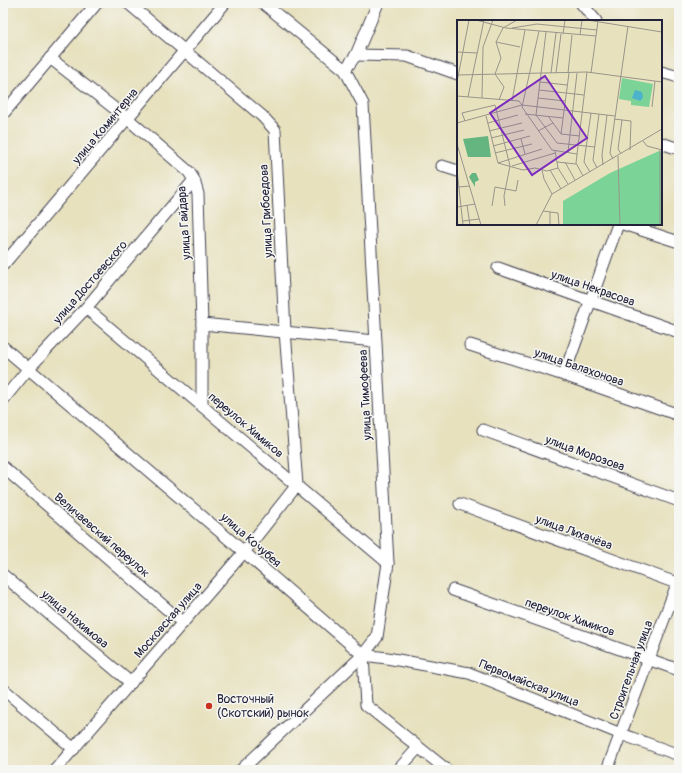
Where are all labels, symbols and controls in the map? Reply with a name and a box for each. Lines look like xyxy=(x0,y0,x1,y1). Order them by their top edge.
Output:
inset map xyxy=(457,20,662,225)
street label: улица Коминтерна xyxy=(69,85,142,168)
street label: улица Грибоедова xyxy=(257,163,276,259)
street label: улица Гайдара xyxy=(174,185,195,261)
street label: улица Достоевского xyxy=(49,237,131,328)
street label: улица Некрасова xyxy=(548,267,637,310)
street label: улица Балахонова xyxy=(531,345,626,390)
street label: улица Тимофеева xyxy=(356,349,375,442)
street label: переулок Химиков xyxy=(205,389,287,461)
street label: улица Морозова xyxy=(542,432,627,475)
street label: Величаевский переулок xyxy=(51,490,152,581)
street label: улица Кочубея xyxy=(217,509,284,571)
street label: улица Лихачёва xyxy=(532,511,615,553)
street label: Московская улица xyxy=(131,579,206,661)
street label: улица Нахимова xyxy=(37,586,112,652)
street label: переулок Химиков xyxy=(523,595,617,640)
street label: Строительная улица xyxy=(607,618,656,722)
street label: Первомайская улица xyxy=(477,657,581,710)
place label: Восточный (Скотский) рынок xyxy=(217,692,309,721)
marker: Восточный (Скотский) рынок xyxy=(204,701,214,711)

